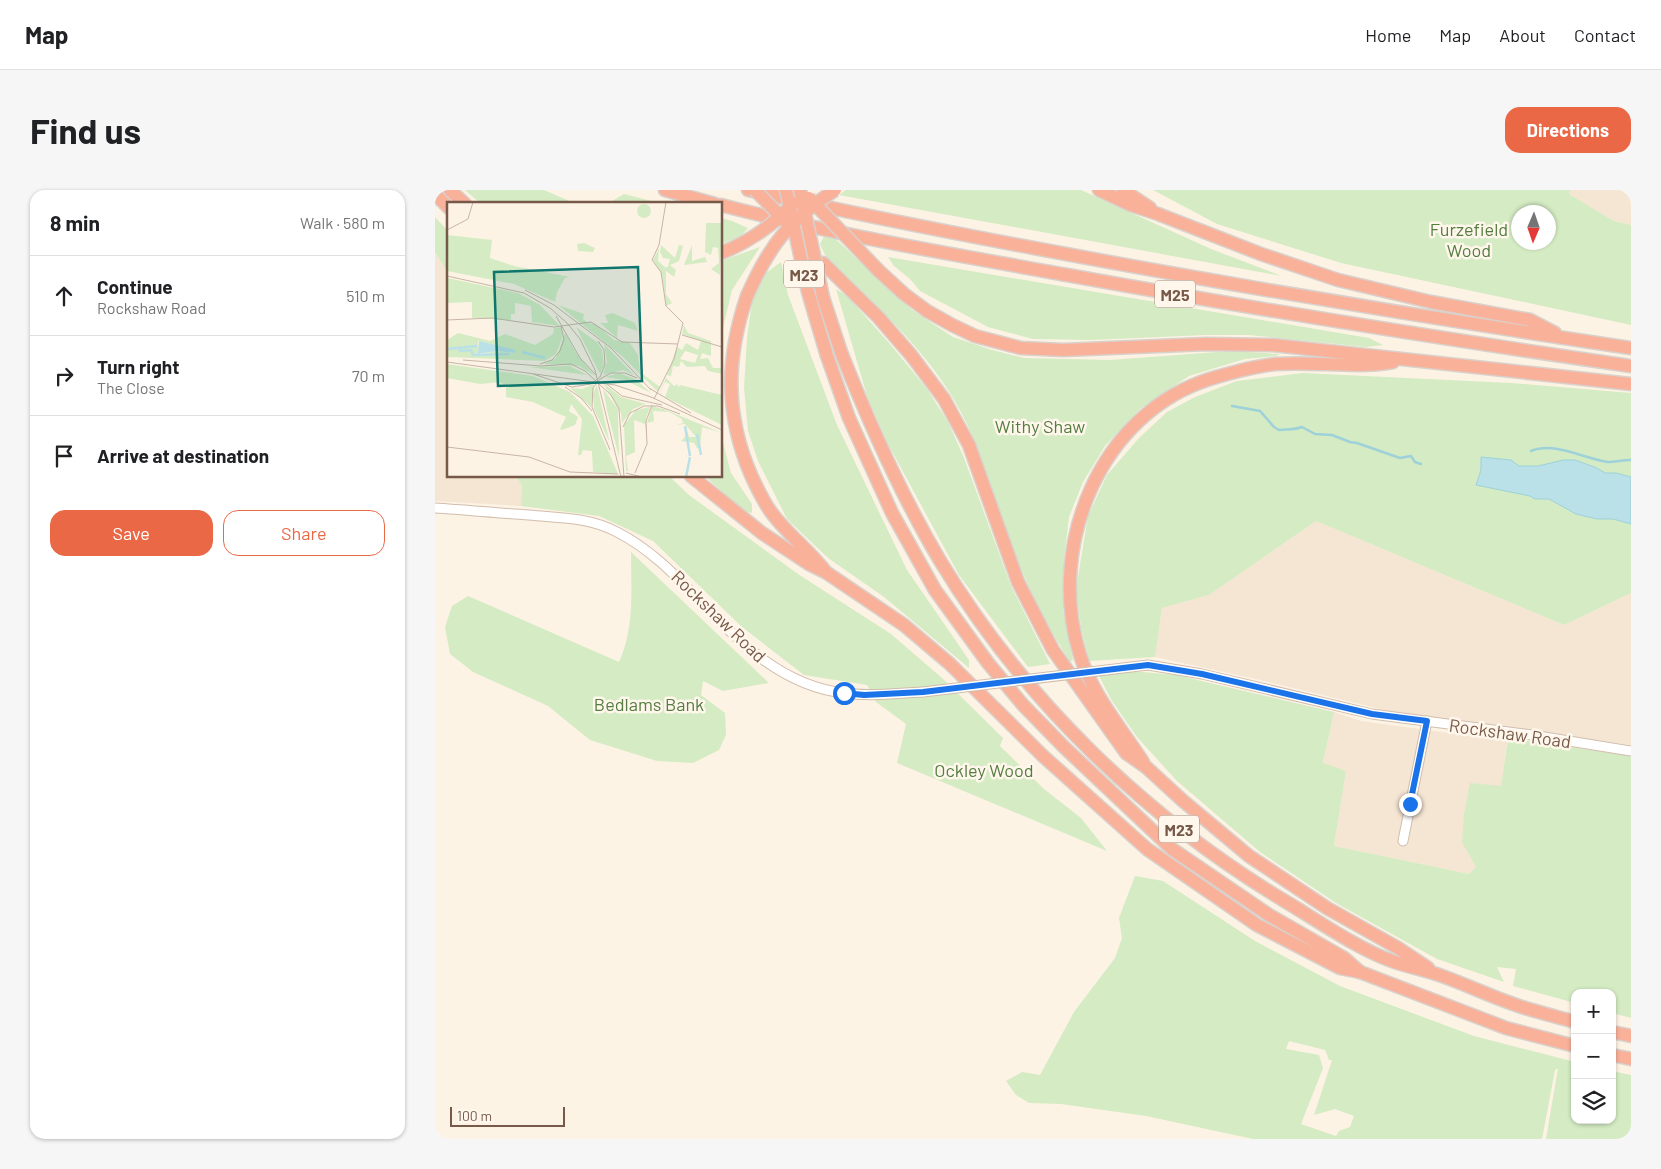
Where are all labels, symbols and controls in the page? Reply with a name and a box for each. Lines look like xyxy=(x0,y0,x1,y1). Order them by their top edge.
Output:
text: Map xyxy=(25,20,68,49)
text: Home xyxy=(1365,24,1411,46)
text: Map xyxy=(1439,24,1471,46)
text: About xyxy=(1499,24,1546,46)
text: Contact xyxy=(1574,24,1636,46)
button: Directions xyxy=(1505,107,1631,153)
text: Find us xyxy=(30,109,141,151)
inset map xyxy=(447,202,723,478)
north arrow xyxy=(1511,205,1556,250)
text: 8 min xyxy=(50,210,100,235)
text: Walk · 580 m xyxy=(300,213,385,232)
park label: Furzefield Wood xyxy=(1430,218,1508,261)
road number: M23 xyxy=(784,260,824,288)
text: Continue xyxy=(97,275,173,298)
road number: M25 xyxy=(1155,280,1195,308)
icon: ahead xyxy=(50,282,78,310)
text: 510 m xyxy=(346,286,385,305)
text: Rockshaw Road xyxy=(97,298,206,317)
text: Turn right xyxy=(97,355,179,378)
icon: right xyxy=(50,362,78,390)
text: 70 m xyxy=(352,366,385,385)
text: The Close xyxy=(97,378,165,397)
park label: Withy Shaw xyxy=(995,415,1085,437)
icon: arrive xyxy=(50,442,78,470)
text: Arrive at destination xyxy=(97,444,269,467)
button: Save xyxy=(50,510,213,556)
button: Share xyxy=(223,510,385,556)
street label: Rockshaw Road xyxy=(667,565,771,667)
route start xyxy=(833,682,856,705)
park label: Bedlams Bank xyxy=(594,693,704,715)
street label: Rockshaw Road xyxy=(1448,714,1572,752)
park label: Ockley Wood xyxy=(934,759,1034,781)
route end xyxy=(1399,793,1422,816)
road number: M23 xyxy=(1159,816,1199,842)
map controls xyxy=(1571,989,1616,1124)
button: + xyxy=(1571,989,1616,1034)
button: − xyxy=(1571,1034,1616,1079)
button: layers xyxy=(1571,1079,1616,1124)
scale bar xyxy=(450,1104,565,1127)
text: 100 m xyxy=(457,1107,492,1124)

